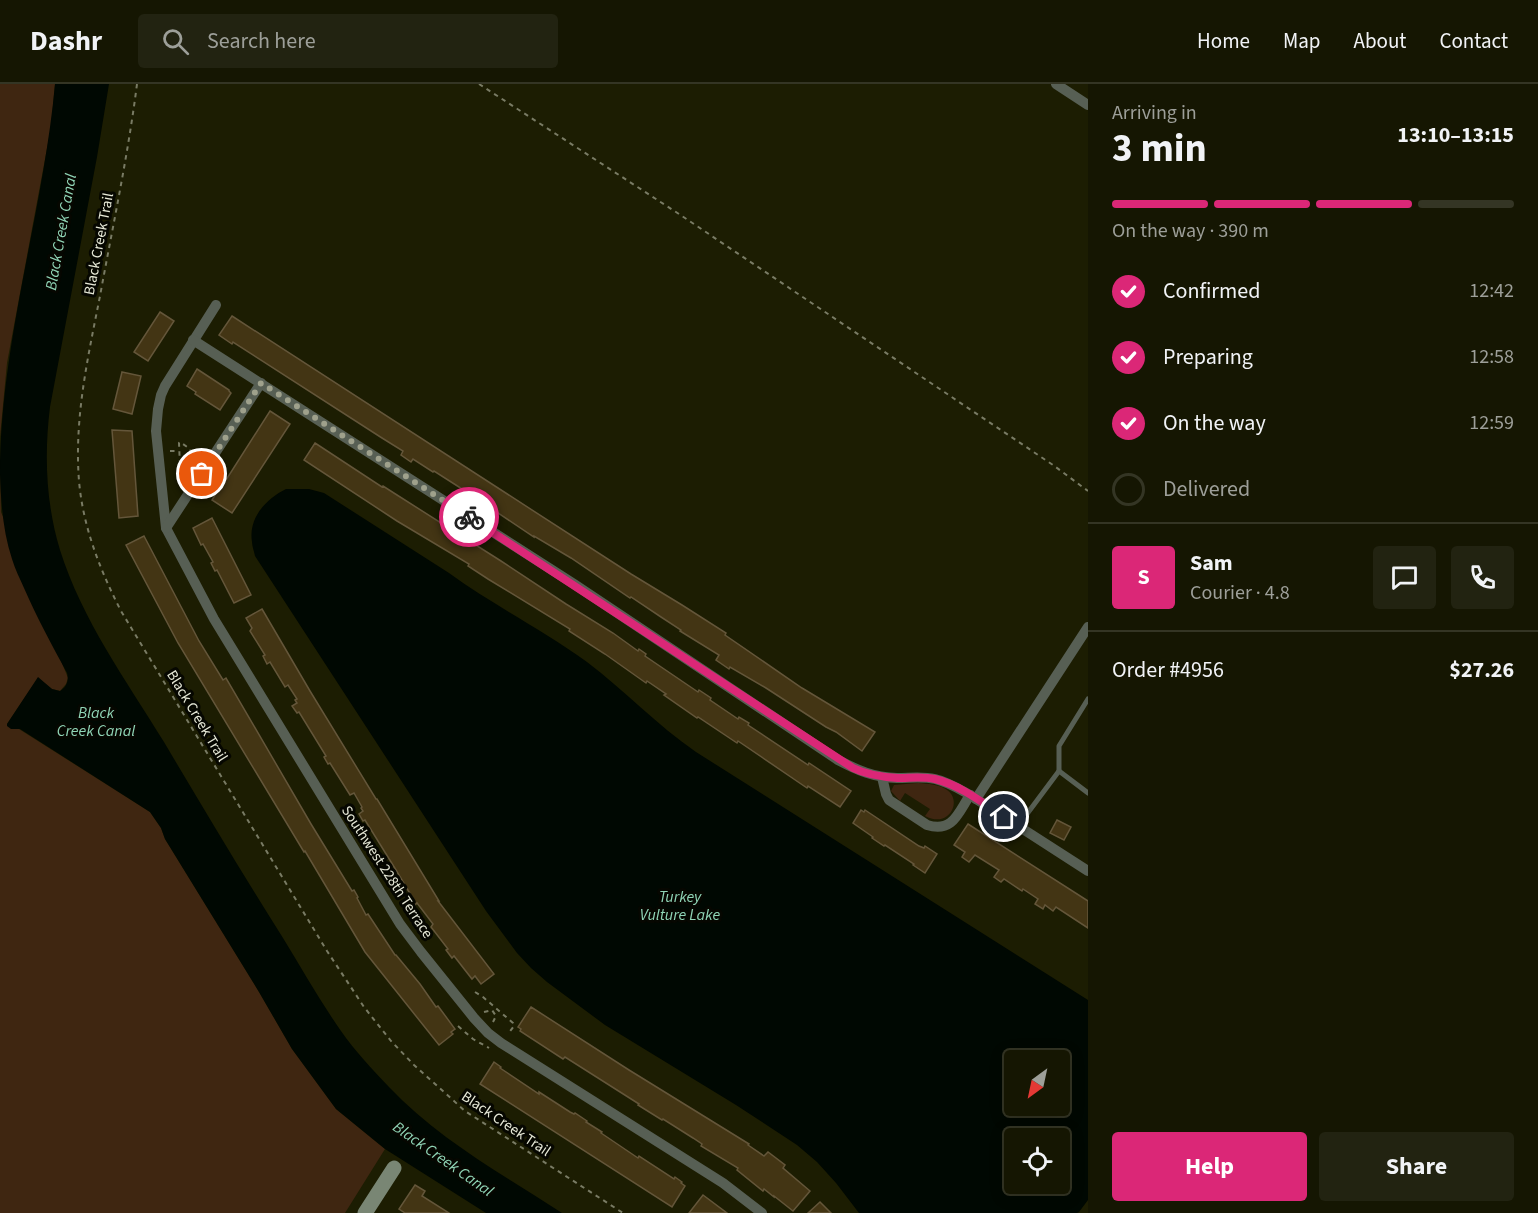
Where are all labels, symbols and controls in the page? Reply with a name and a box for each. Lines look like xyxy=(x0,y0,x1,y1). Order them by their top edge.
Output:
search box xyxy=(138,14,558,68)
text: Dashr xyxy=(30,21,102,61)
icon: search xyxy=(159,25,192,58)
text: Search here xyxy=(207,25,316,57)
text: Home xyxy=(1197,26,1250,56)
text: Map xyxy=(1283,26,1321,56)
text: About xyxy=(1354,26,1406,56)
text: Contact xyxy=(1439,26,1508,56)
text: Arriving in xyxy=(1112,99,1197,127)
text: 13:10–13:15 xyxy=(1397,119,1514,151)
text: 3 min xyxy=(1112,121,1207,177)
water label: Black Creek Canal xyxy=(40,172,82,292)
street label: Black Creek Trail xyxy=(79,191,119,297)
text: On the way · 390 m xyxy=(1112,217,1269,245)
icon: check xyxy=(1112,275,1145,308)
text: Confirmed xyxy=(1163,275,1260,307)
text: 12:42 xyxy=(1469,277,1514,305)
icon: check xyxy=(1112,341,1145,374)
text: Preparing xyxy=(1163,341,1253,373)
text: 12:58 xyxy=(1469,343,1514,371)
icon: check xyxy=(1112,407,1145,440)
text: On the way xyxy=(1163,407,1266,439)
text: 12:59 xyxy=(1469,409,1514,437)
pin xyxy=(176,448,227,499)
icon: bag xyxy=(185,457,218,490)
text: Delivered xyxy=(1163,473,1250,505)
courier xyxy=(439,487,499,547)
icon: bike xyxy=(453,501,486,534)
button: chat xyxy=(1373,546,1436,609)
button: phone xyxy=(1451,546,1514,609)
text: Sam xyxy=(1190,547,1233,579)
text: S xyxy=(1137,561,1150,593)
text: Courier · 4.8 xyxy=(1190,579,1290,607)
text: Order #4956 xyxy=(1112,654,1224,686)
text: $27.26 xyxy=(1449,654,1514,686)
street label: Black Creek Trail xyxy=(161,666,233,766)
water label: Black Creek Canal xyxy=(57,702,135,742)
pin xyxy=(978,791,1029,842)
icon: home xyxy=(987,800,1020,833)
street label: Southwest 228th Terrace xyxy=(336,802,438,942)
water label: Turkey Vulture Lake xyxy=(640,886,720,926)
north arrow xyxy=(1004,1050,1070,1116)
map controls xyxy=(1004,1050,1070,1194)
street label: Black Creek Trail xyxy=(457,1086,555,1162)
water label: Black Creek Canal xyxy=(388,1116,498,1202)
button: locate xyxy=(1004,1128,1070,1194)
button: Help xyxy=(1112,1132,1307,1201)
button: Share xyxy=(1319,1132,1514,1201)

